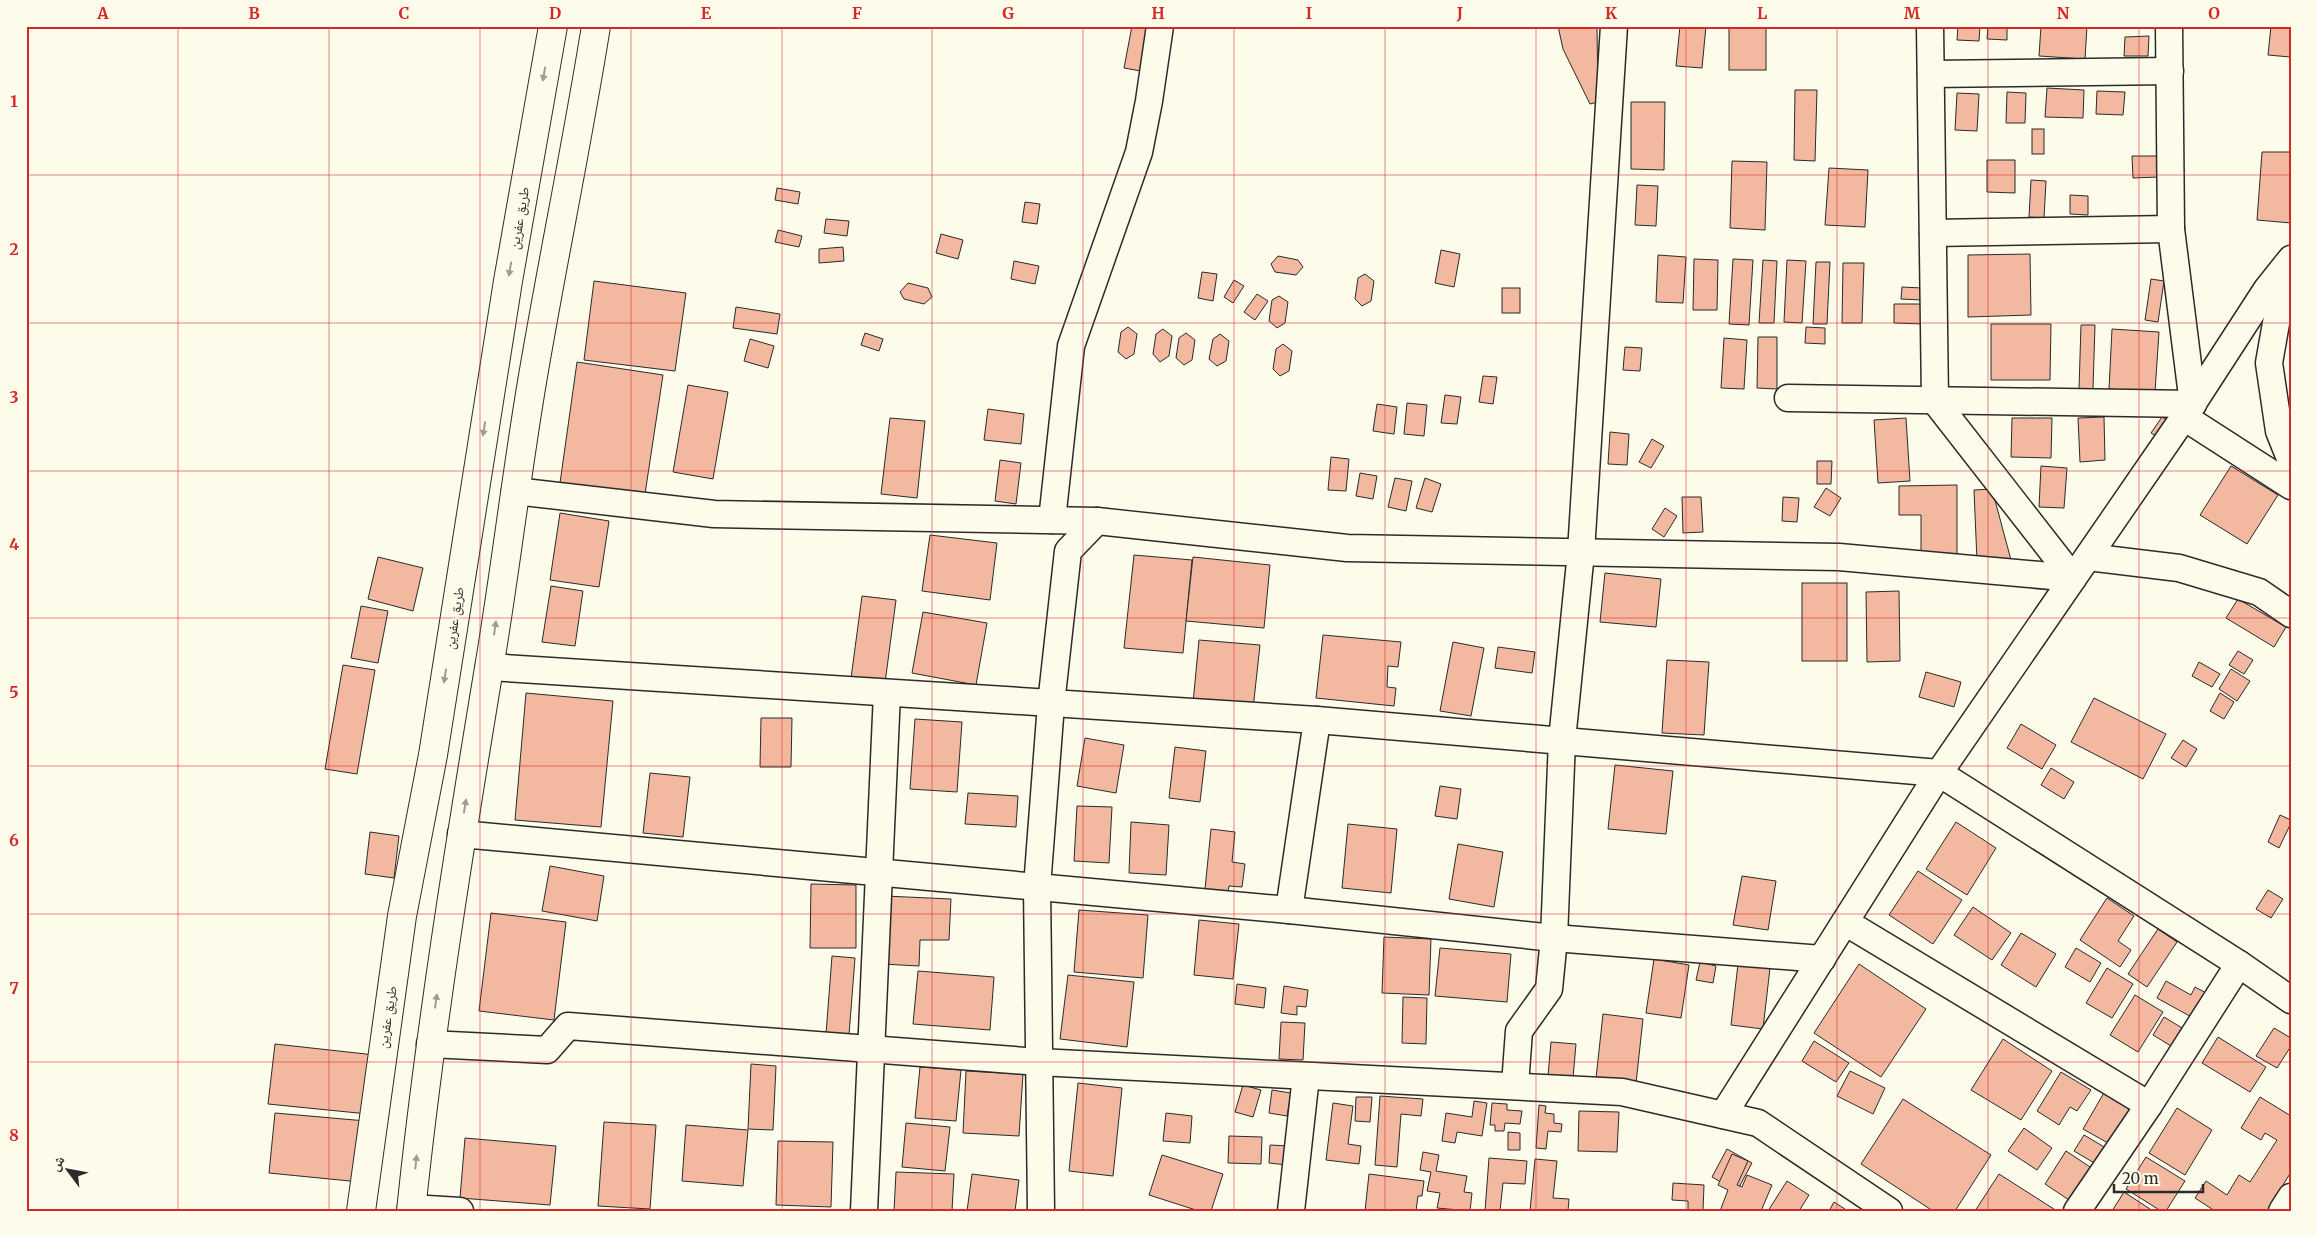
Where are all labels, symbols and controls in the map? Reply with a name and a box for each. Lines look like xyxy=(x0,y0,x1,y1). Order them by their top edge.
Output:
text: A xyxy=(96,3,109,23)
text: B xyxy=(248,3,260,23)
text: C xyxy=(399,3,409,23)
text: D xyxy=(549,3,561,23)
text: E xyxy=(701,3,712,23)
text: F xyxy=(852,3,862,23)
text: G xyxy=(1002,3,1014,23)
text: H xyxy=(1151,3,1165,23)
text: I xyxy=(1306,3,1312,23)
text: J xyxy=(1456,3,1463,23)
text: K xyxy=(1605,3,1617,23)
text: L xyxy=(1757,3,1767,23)
text: M xyxy=(1904,3,1921,23)
text: N xyxy=(2057,3,2070,23)
text: O xyxy=(2208,3,2220,23)
one-way arrow xyxy=(540,67,548,83)
text: 1 xyxy=(10,91,18,111)
street label: طريق عفرين xyxy=(505,185,534,251)
text: 2 xyxy=(9,239,19,259)
one-way arrow xyxy=(506,261,514,277)
text: 3 xyxy=(9,387,19,407)
one-way arrow xyxy=(480,422,488,438)
text: 4 xyxy=(9,534,19,554)
street label: طريق عفرين xyxy=(440,585,469,651)
one-way arrow xyxy=(491,620,499,636)
one-way arrow xyxy=(441,668,449,684)
text: 5 xyxy=(9,682,19,702)
one-way arrow xyxy=(462,797,470,813)
text: 6 xyxy=(9,830,19,850)
text: 7 xyxy=(9,978,19,998)
street label: طريق عفرين xyxy=(373,984,402,1050)
one-way arrow xyxy=(432,993,440,1009)
text: 8 xyxy=(9,1125,19,1145)
north arrow xyxy=(42,1144,92,1194)
text: ش xyxy=(45,1152,69,1174)
one-way arrow xyxy=(412,1154,420,1170)
scale bar xyxy=(2114,1162,2203,1194)
text: 20 m xyxy=(2122,1169,2159,1188)

